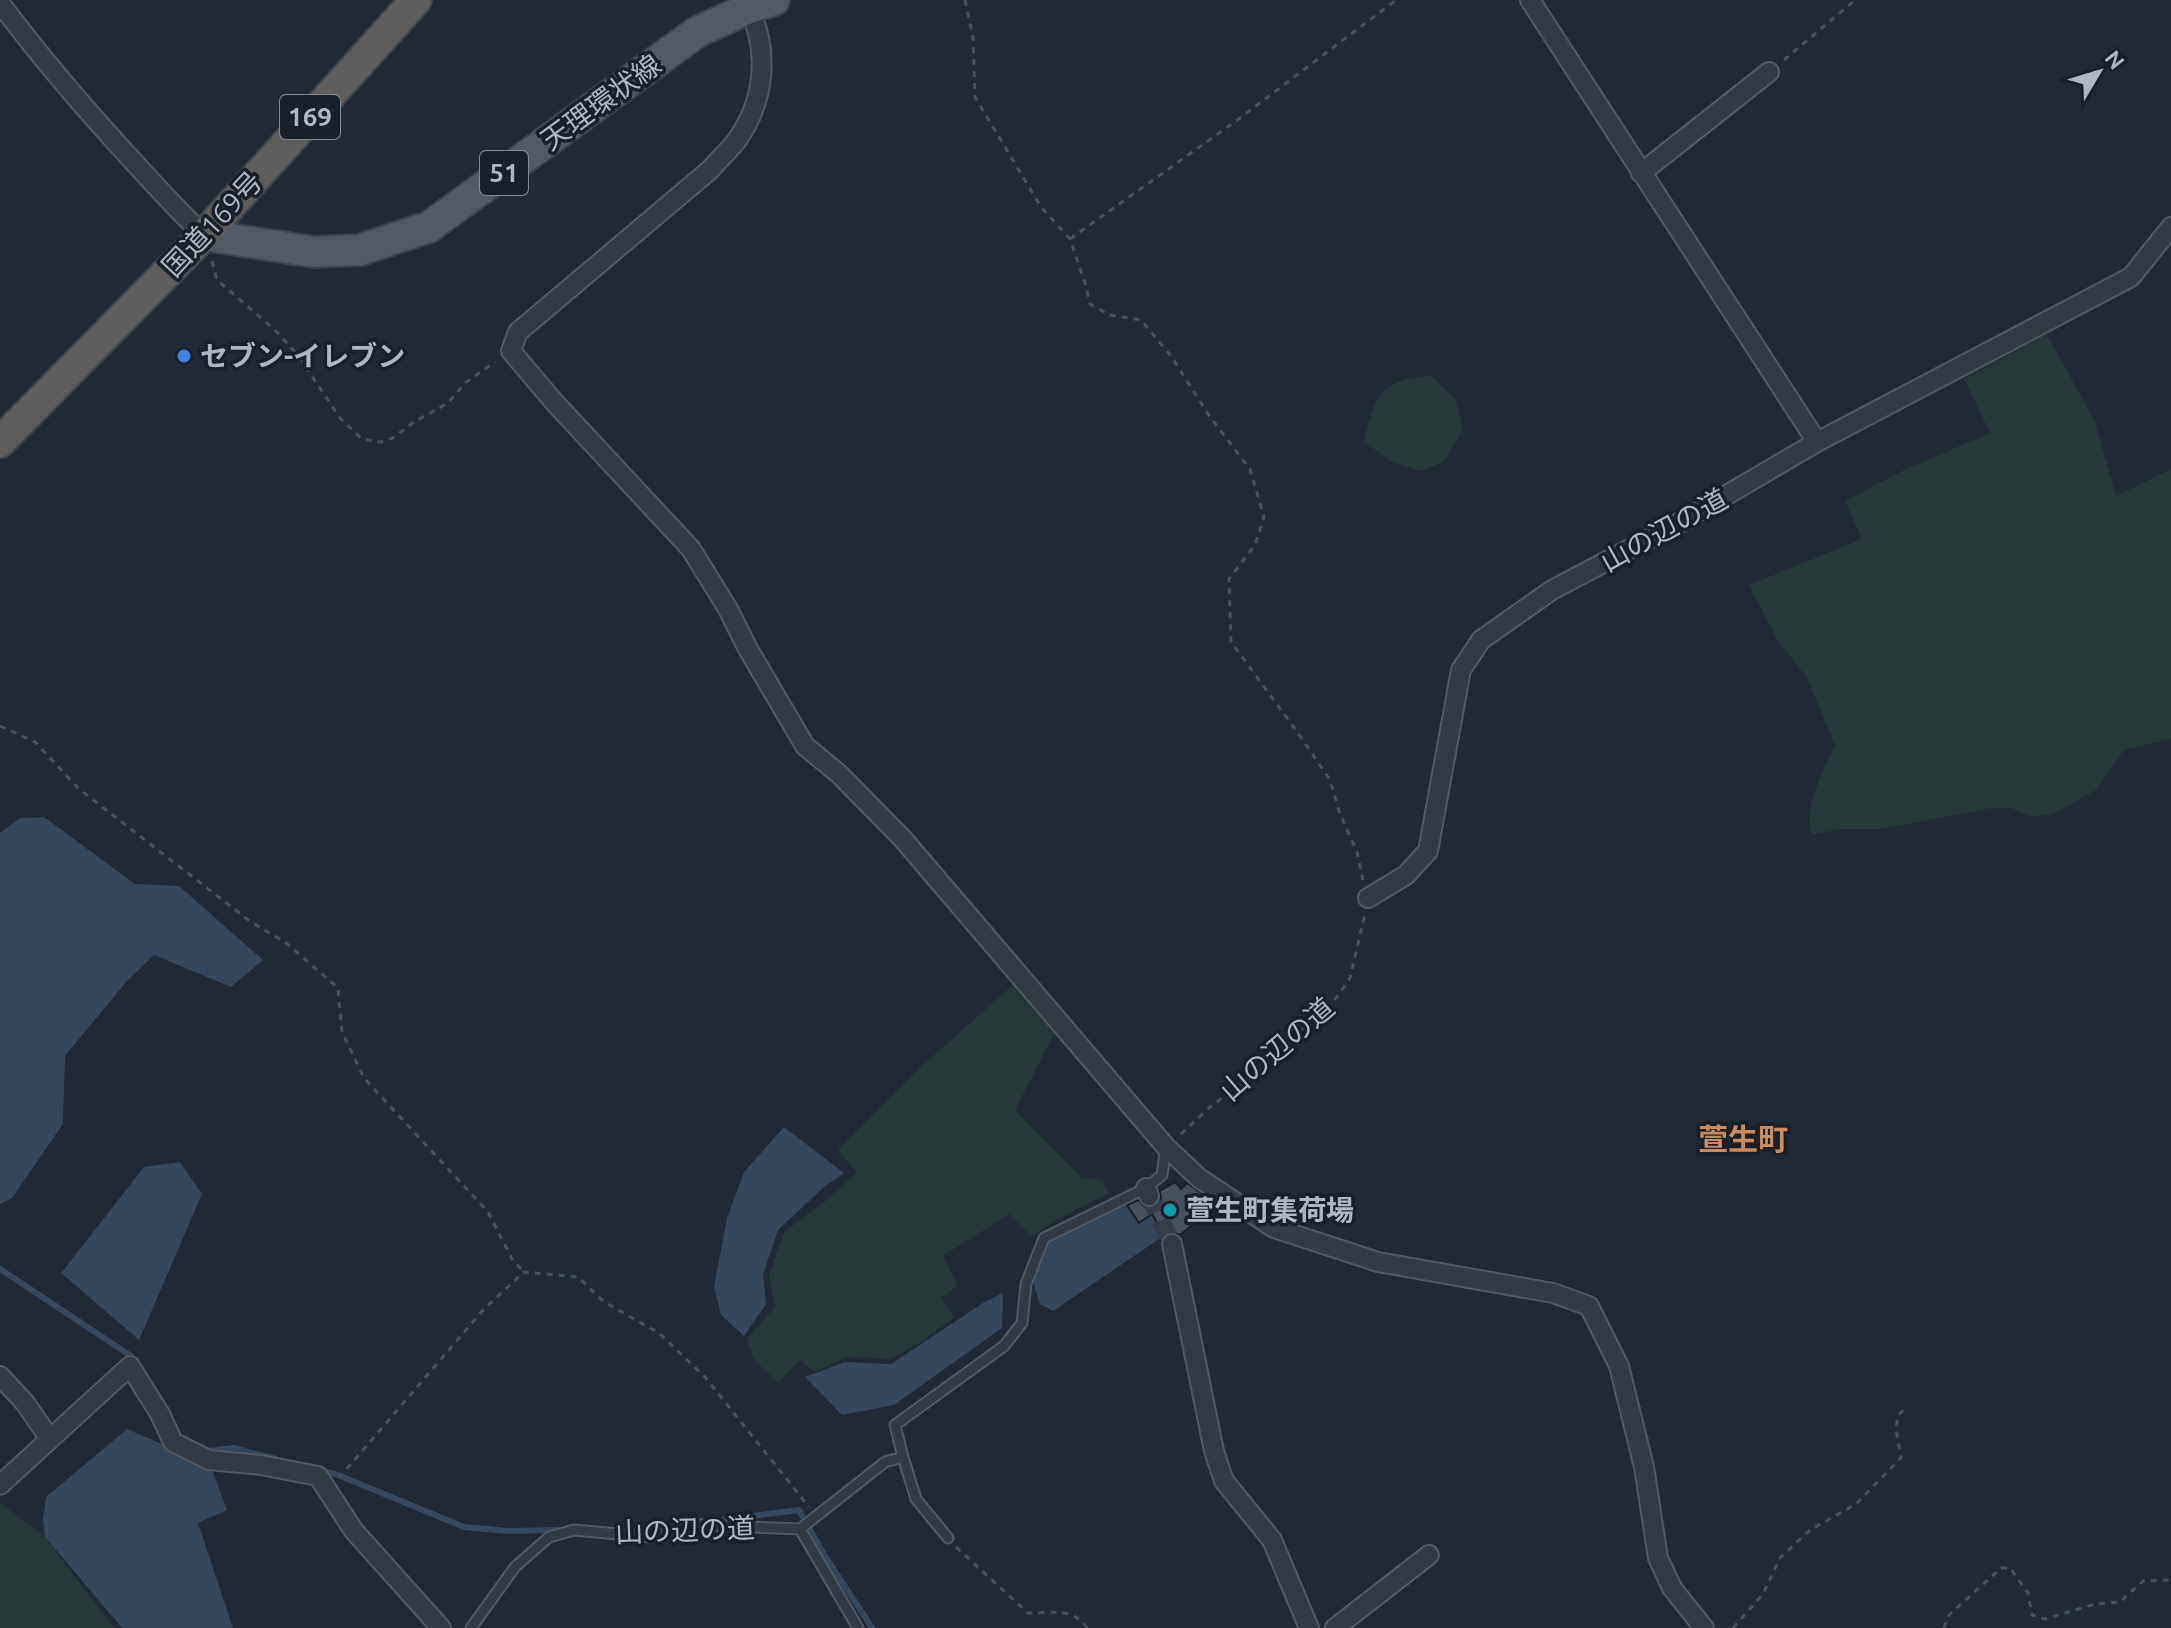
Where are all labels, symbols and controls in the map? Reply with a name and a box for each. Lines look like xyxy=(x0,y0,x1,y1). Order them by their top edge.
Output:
north arrow xyxy=(2059,32,2139,112)
text: N xyxy=(2100,45,2130,74)
street label: 天理環状線 xyxy=(535,48,666,155)
road number: 169 xyxy=(280,95,340,139)
road number: 51 xyxy=(480,151,528,195)
street label: 国道169号 xyxy=(155,165,268,282)
place label: セブン-イレブン xyxy=(200,340,405,371)
marker: セブン-イレブン xyxy=(175,347,193,365)
street label: 山の辺の道 xyxy=(1595,482,1733,577)
street label: 山の辺の道 xyxy=(1214,991,1340,1106)
district label: 萱生町 xyxy=(1698,1122,1788,1156)
place label: 萱生町集荷場 xyxy=(1186,1194,1354,1225)
marker: 萱生町集荷場 xyxy=(1161,1201,1179,1219)
street label: 山の辺の道 xyxy=(614,1512,755,1547)

